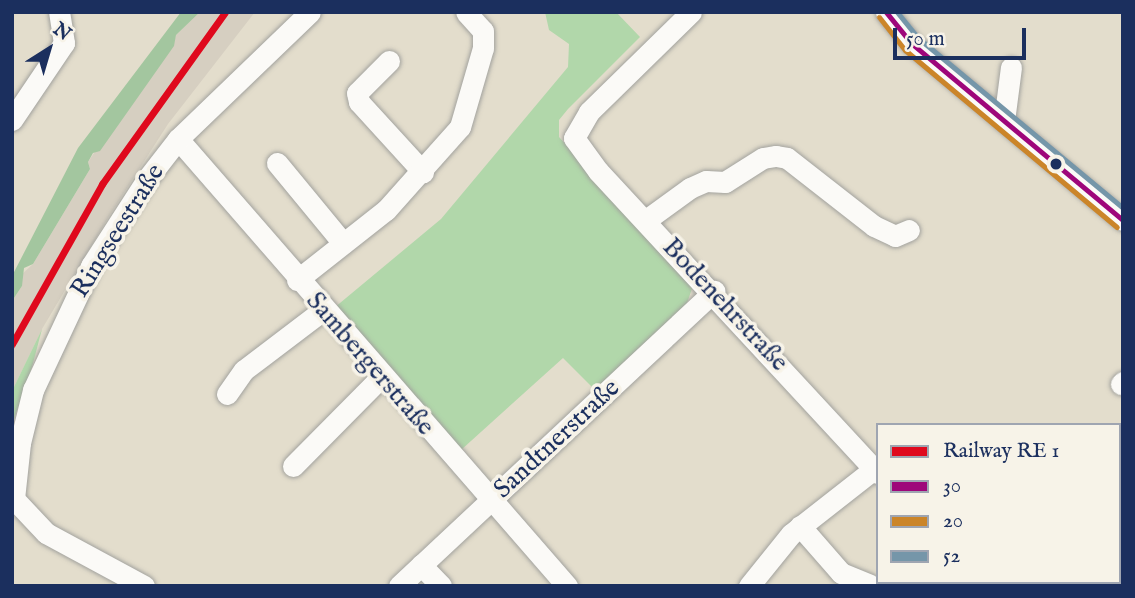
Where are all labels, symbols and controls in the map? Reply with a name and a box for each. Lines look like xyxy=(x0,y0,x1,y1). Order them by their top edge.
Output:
north arrow xyxy=(14,14,84,84)
scale bar xyxy=(897,14,1030,58)
text: N xyxy=(48,18,75,47)
text: 50 m xyxy=(906,26,945,53)
unlabelled marker xyxy=(1049,157,1063,171)
street label: Ringseestraße xyxy=(65,158,171,304)
street label: Bodenehrstraße xyxy=(655,232,795,378)
street label: Sambergerstraße xyxy=(299,286,441,442)
street label: Sandtnerstraße xyxy=(488,373,626,505)
legend xyxy=(876,423,1121,584)
text: Railway RE 1 xyxy=(943,438,1059,465)
text: 30 xyxy=(943,473,961,500)
text: 20 xyxy=(943,508,963,535)
text: 52 xyxy=(943,543,960,570)

